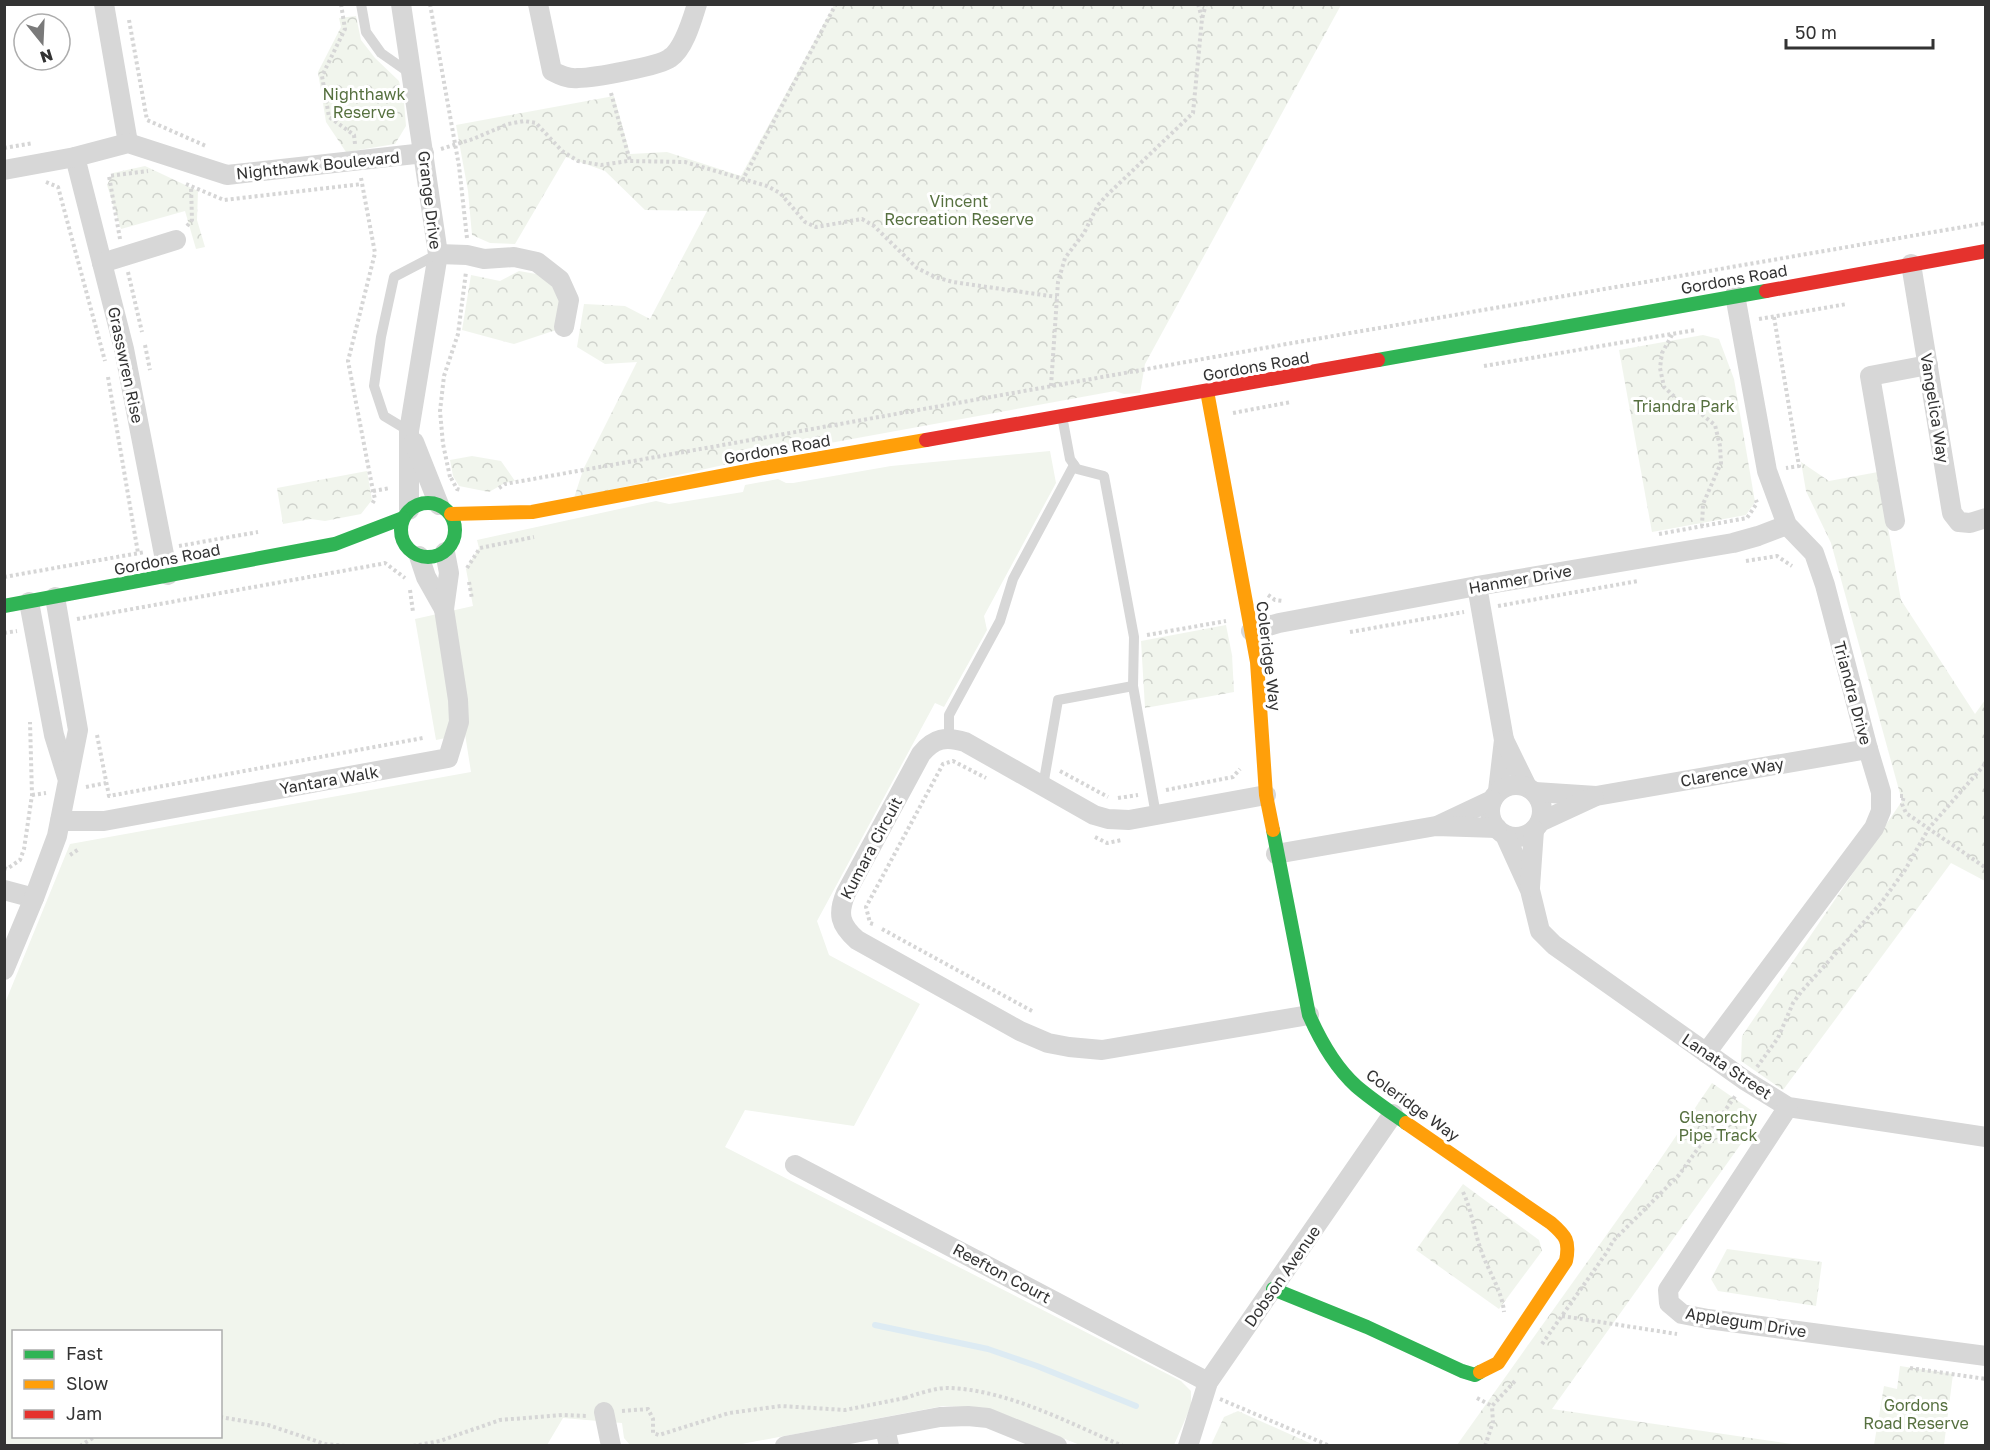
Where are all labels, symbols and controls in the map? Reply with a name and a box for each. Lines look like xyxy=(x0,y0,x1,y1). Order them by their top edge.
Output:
north arrow xyxy=(12,12,72,72)
scale bar xyxy=(1786,12,1933,50)
text: 50 m xyxy=(1795,21,1837,43)
text: N xyxy=(38,45,56,68)
park label: Nighthawk Reserve xyxy=(322,84,406,122)
street label: Nighthawk Boulevard xyxy=(235,146,401,184)
street label: Grange Drive xyxy=(414,150,446,250)
park label: Vincent Recreation Reserve xyxy=(884,191,1034,229)
street label: Gordons Road xyxy=(1679,260,1789,298)
street label: Grasswren Rise xyxy=(104,305,148,425)
street label: Gordons Road xyxy=(1201,347,1311,385)
street label: Vangelica Way xyxy=(1916,351,1954,465)
park label: Triandra Park xyxy=(1633,396,1735,416)
street label: Gordons Road xyxy=(722,430,832,468)
street label: Gordons Road xyxy=(112,539,222,579)
street label: Hanmer Drive xyxy=(1467,560,1573,598)
street label: Coleridge Way xyxy=(1252,600,1286,712)
street label: Triandra Drive xyxy=(1830,639,1876,747)
street label: Clarence Way xyxy=(1679,753,1785,791)
street label: Yantara Walk xyxy=(278,761,380,799)
street label: Kumara Circuit xyxy=(836,793,906,903)
street label: Lanata Street xyxy=(1678,1029,1776,1103)
street label: Coleridge Way xyxy=(1362,1064,1464,1146)
park label: Glenorchy Pipe Track xyxy=(1678,1107,1758,1145)
street label: Dobson Avenue xyxy=(1240,1222,1324,1330)
street label: Reefton Court xyxy=(950,1239,1054,1307)
street label: Applegum Drive xyxy=(1684,1303,1808,1341)
legend xyxy=(12,1330,222,1438)
text: Fast xyxy=(66,1342,103,1364)
text: Slow xyxy=(66,1372,109,1394)
park label: Gordons Road Reserve xyxy=(1863,1395,1969,1433)
text: Jam xyxy=(66,1402,102,1424)

